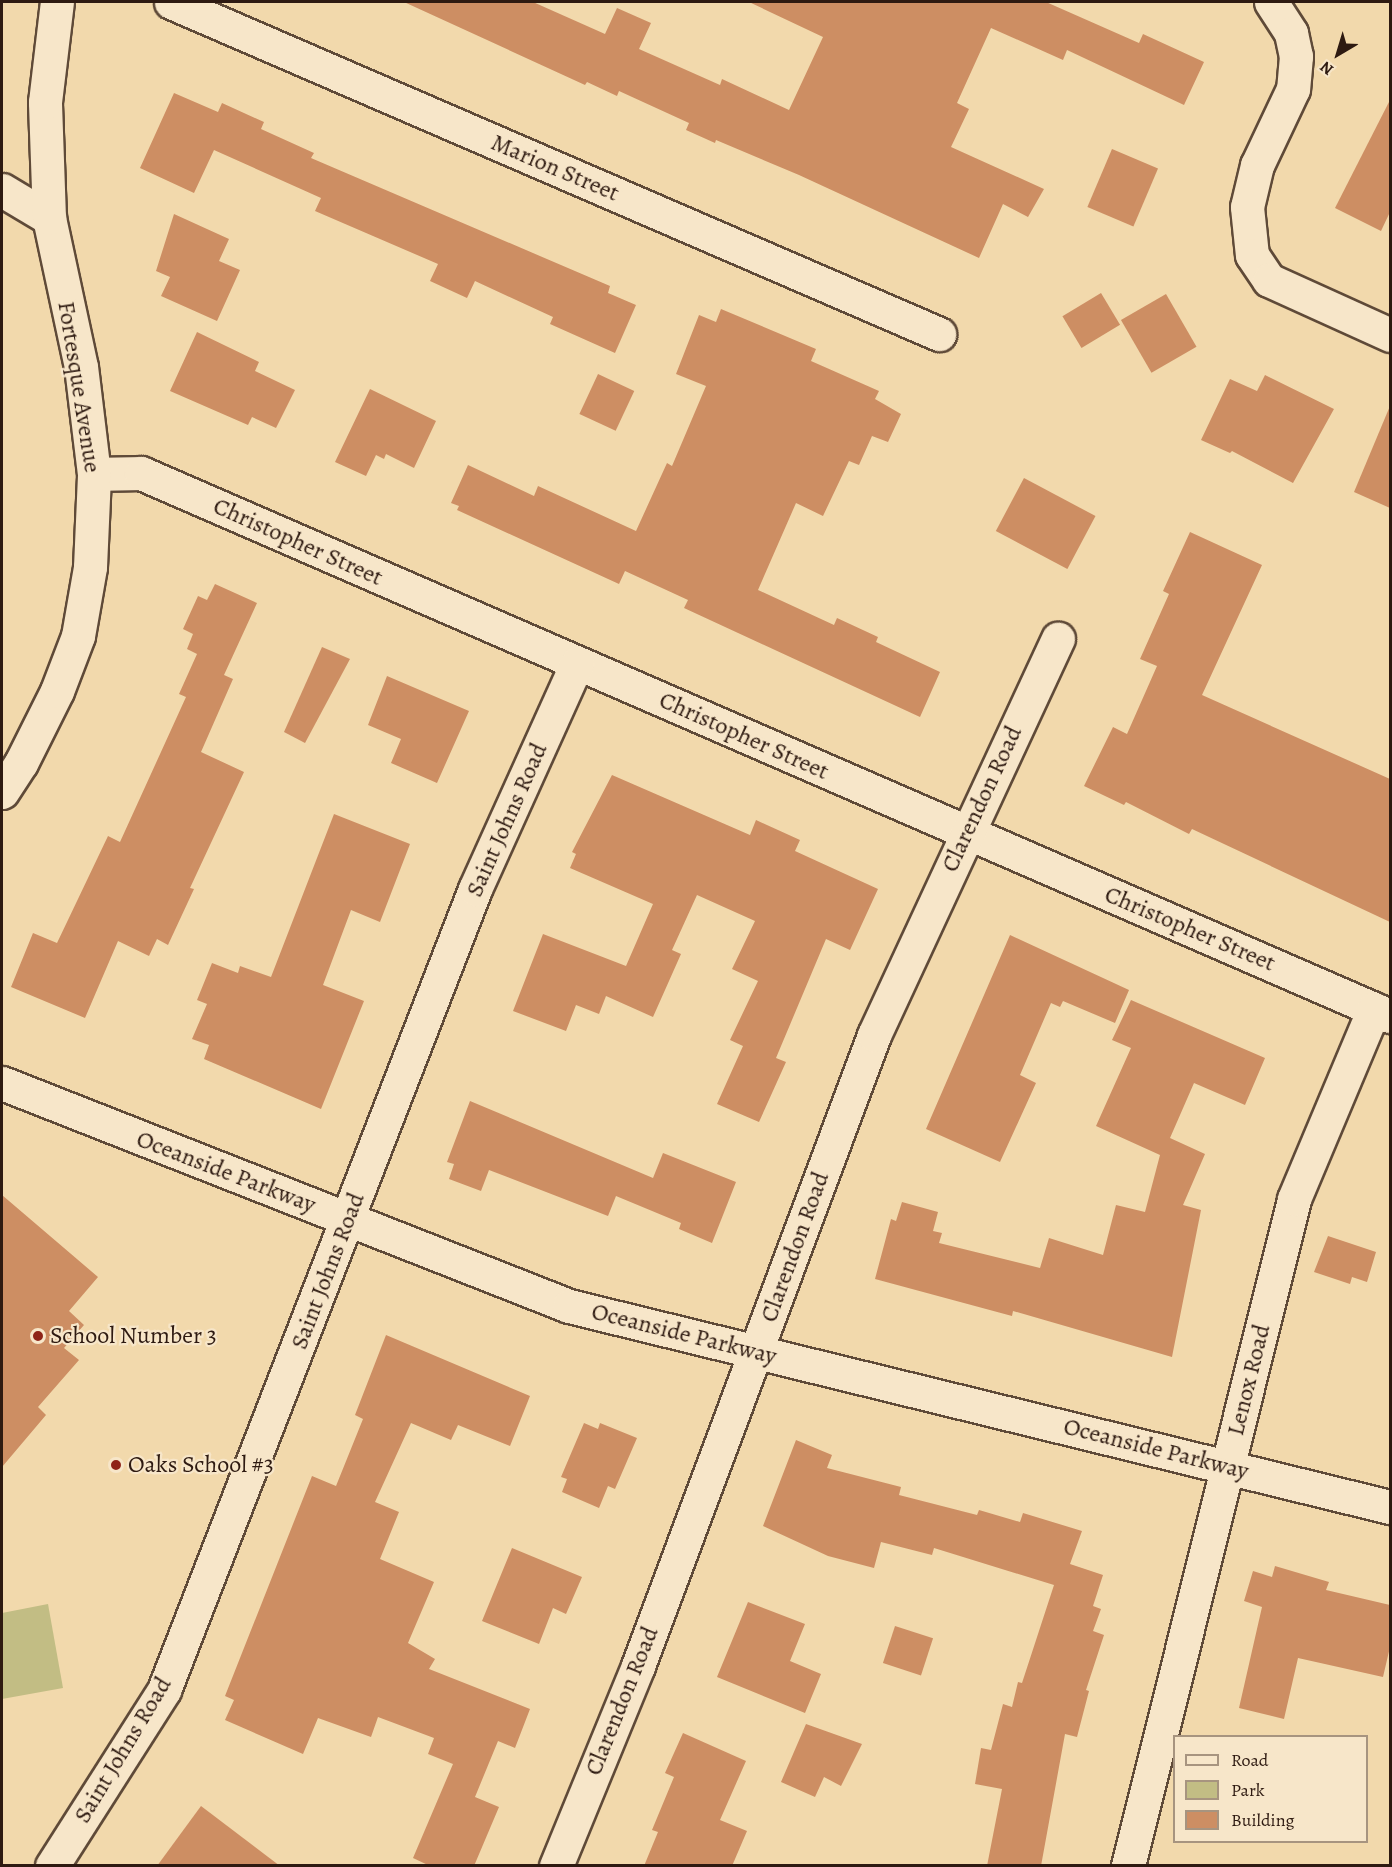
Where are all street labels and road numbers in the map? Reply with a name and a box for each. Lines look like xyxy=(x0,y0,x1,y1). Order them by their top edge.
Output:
street label: Marion Street xyxy=(487,128,623,208)
street label: Fortesque Avenue xyxy=(51,299,107,475)
street label: Christopher Street xyxy=(209,492,387,592)
street label: Christopher Street xyxy=(655,686,833,786)
street label: Clarendon Road xyxy=(936,721,1028,877)
street label: Saint Johns Road xyxy=(460,739,554,901)
street label: Christopher Street xyxy=(1100,880,1280,978)
street label: Oceanside Parkway xyxy=(132,1125,320,1219)
street label: Clarendon Road xyxy=(755,1168,835,1326)
street label: Saint Johns Road xyxy=(285,1189,371,1353)
street label: Oceanside Parkway xyxy=(589,1297,779,1371)
street label: Lenox Road xyxy=(1221,1321,1277,1439)
street label: Oceanside Parkway xyxy=(1061,1412,1251,1486)
street label: Clarendon Road xyxy=(579,1623,665,1779)
street label: Saint Johns Road xyxy=(68,1672,178,1828)

